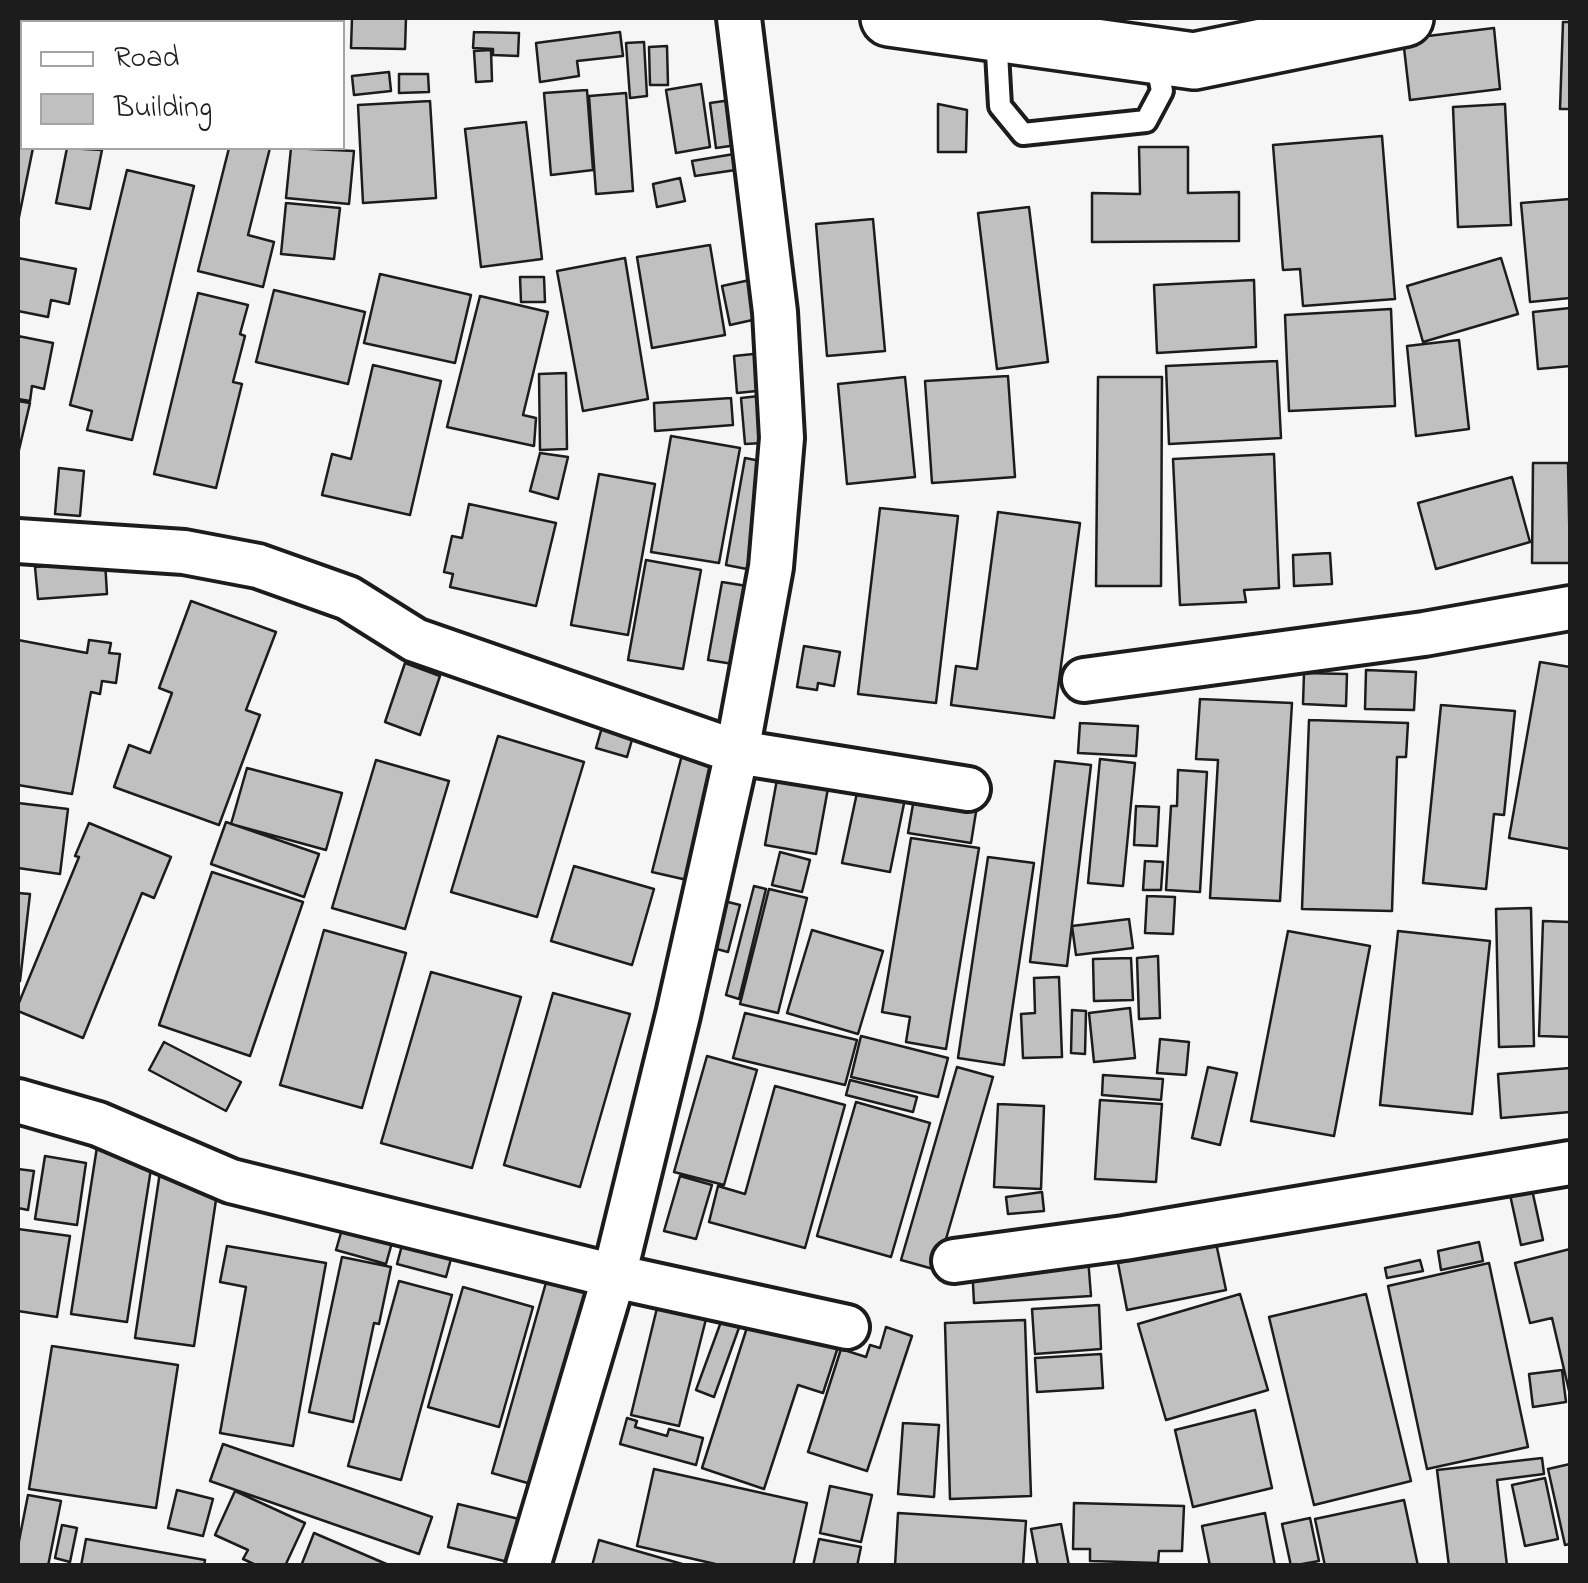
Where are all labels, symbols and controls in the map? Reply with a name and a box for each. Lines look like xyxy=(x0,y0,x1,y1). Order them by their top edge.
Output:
legend xyxy=(20,20,345,150)
text: Road xyxy=(114,37,179,81)
text: Building xyxy=(114,87,212,131)

